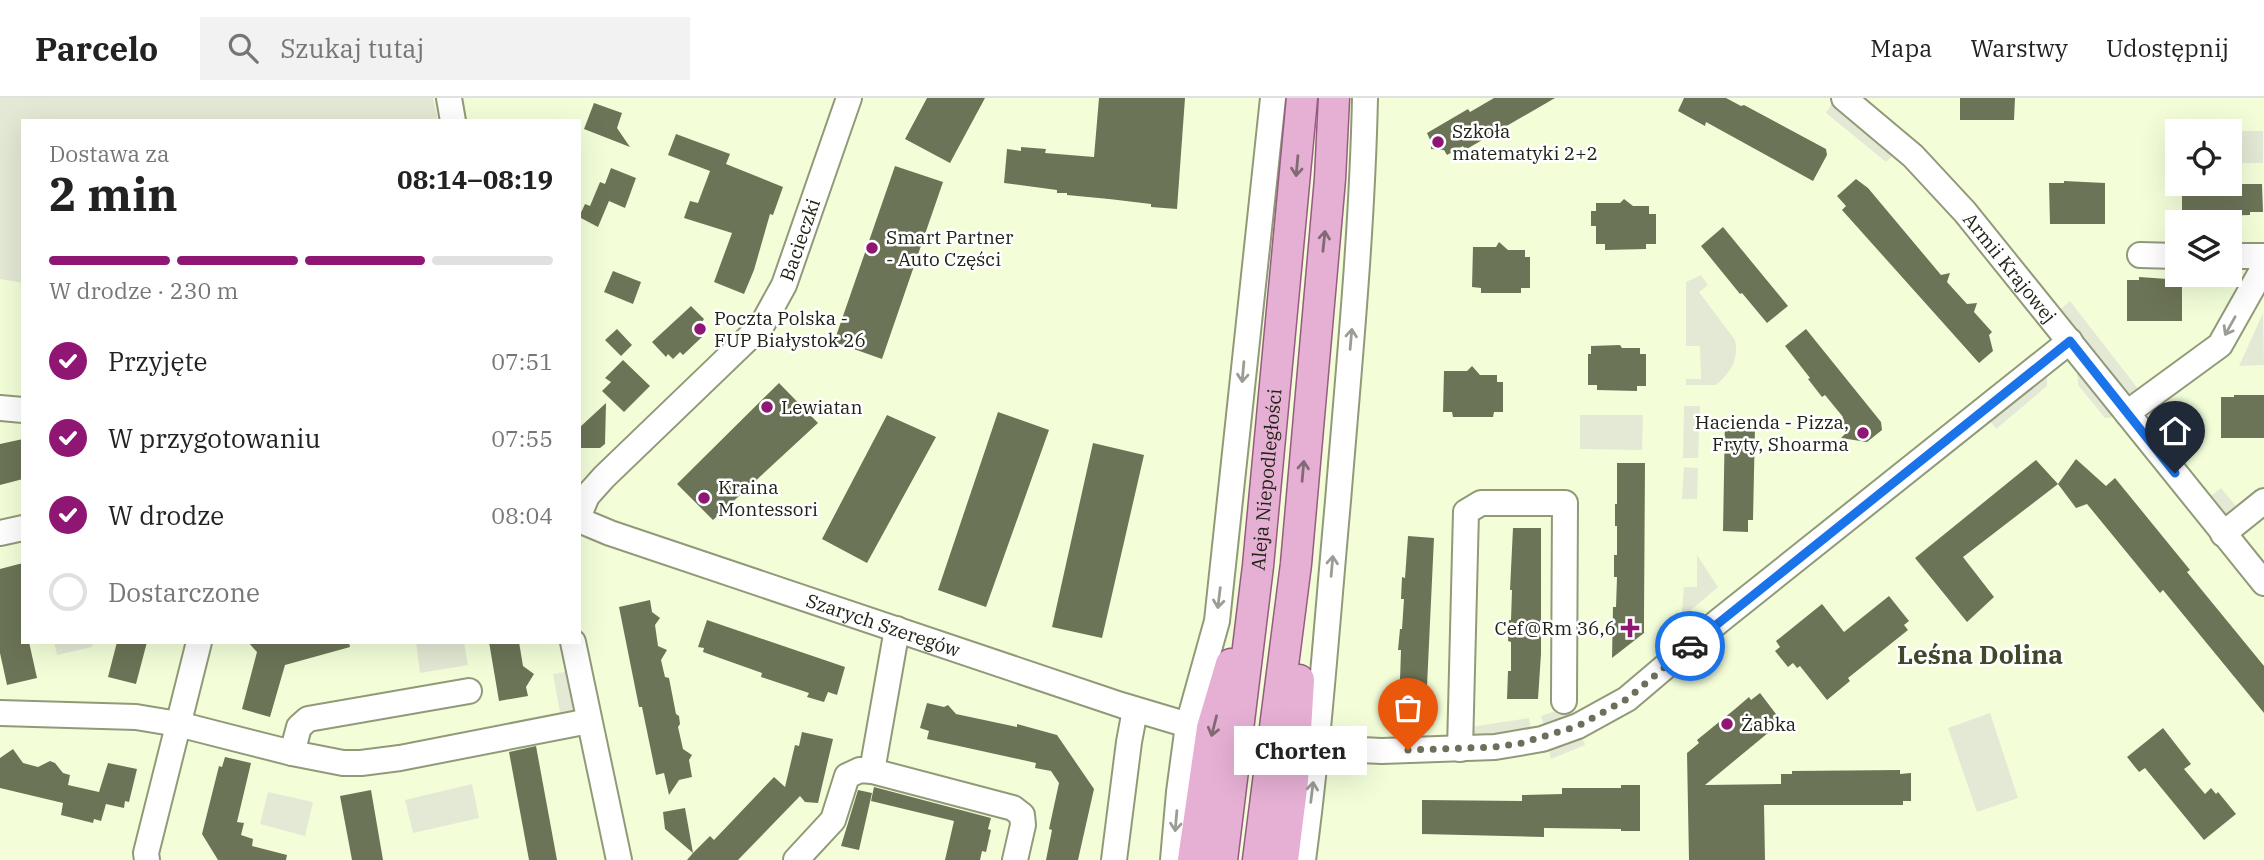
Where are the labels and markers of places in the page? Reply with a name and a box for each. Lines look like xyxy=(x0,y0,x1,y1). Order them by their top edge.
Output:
place label: Szkoła matematyki 2+2 xyxy=(1452,119,1598,165)
marker: Szkoła matematyki 2+2 xyxy=(1430,134,1446,150)
place label: Smart Partner - Auto Części xyxy=(886,225,1014,271)
marker: Smart Partner - Auto Części xyxy=(864,240,880,256)
place label: Poczta Polska - FUP Białystok 26 xyxy=(714,306,866,352)
marker: Poczta Polska - FUP Białystok 26 xyxy=(692,321,708,337)
place label: Lewiatan xyxy=(781,395,863,419)
marker: Lewiatan xyxy=(759,399,775,415)
pin xyxy=(2145,401,2205,473)
place label: Hacienda - Pizza, Fryty, Shoarma xyxy=(1695,410,1849,456)
marker: Hacienda - Pizza, Fryty, Shoarma xyxy=(1855,425,1871,441)
place label: Kraina Montessori xyxy=(718,475,818,521)
marker: Kraina Montessori xyxy=(696,490,712,506)
place label: Cef@Rm 36,6 xyxy=(1494,616,1616,640)
marker: Cef@Rm 36,6 xyxy=(1622,620,1638,636)
pin xyxy=(1378,678,1438,750)
place label: Żabka xyxy=(1741,712,1796,736)
marker: Żabka xyxy=(1719,716,1735,732)
callout: Chorten xyxy=(1233,726,1366,774)

